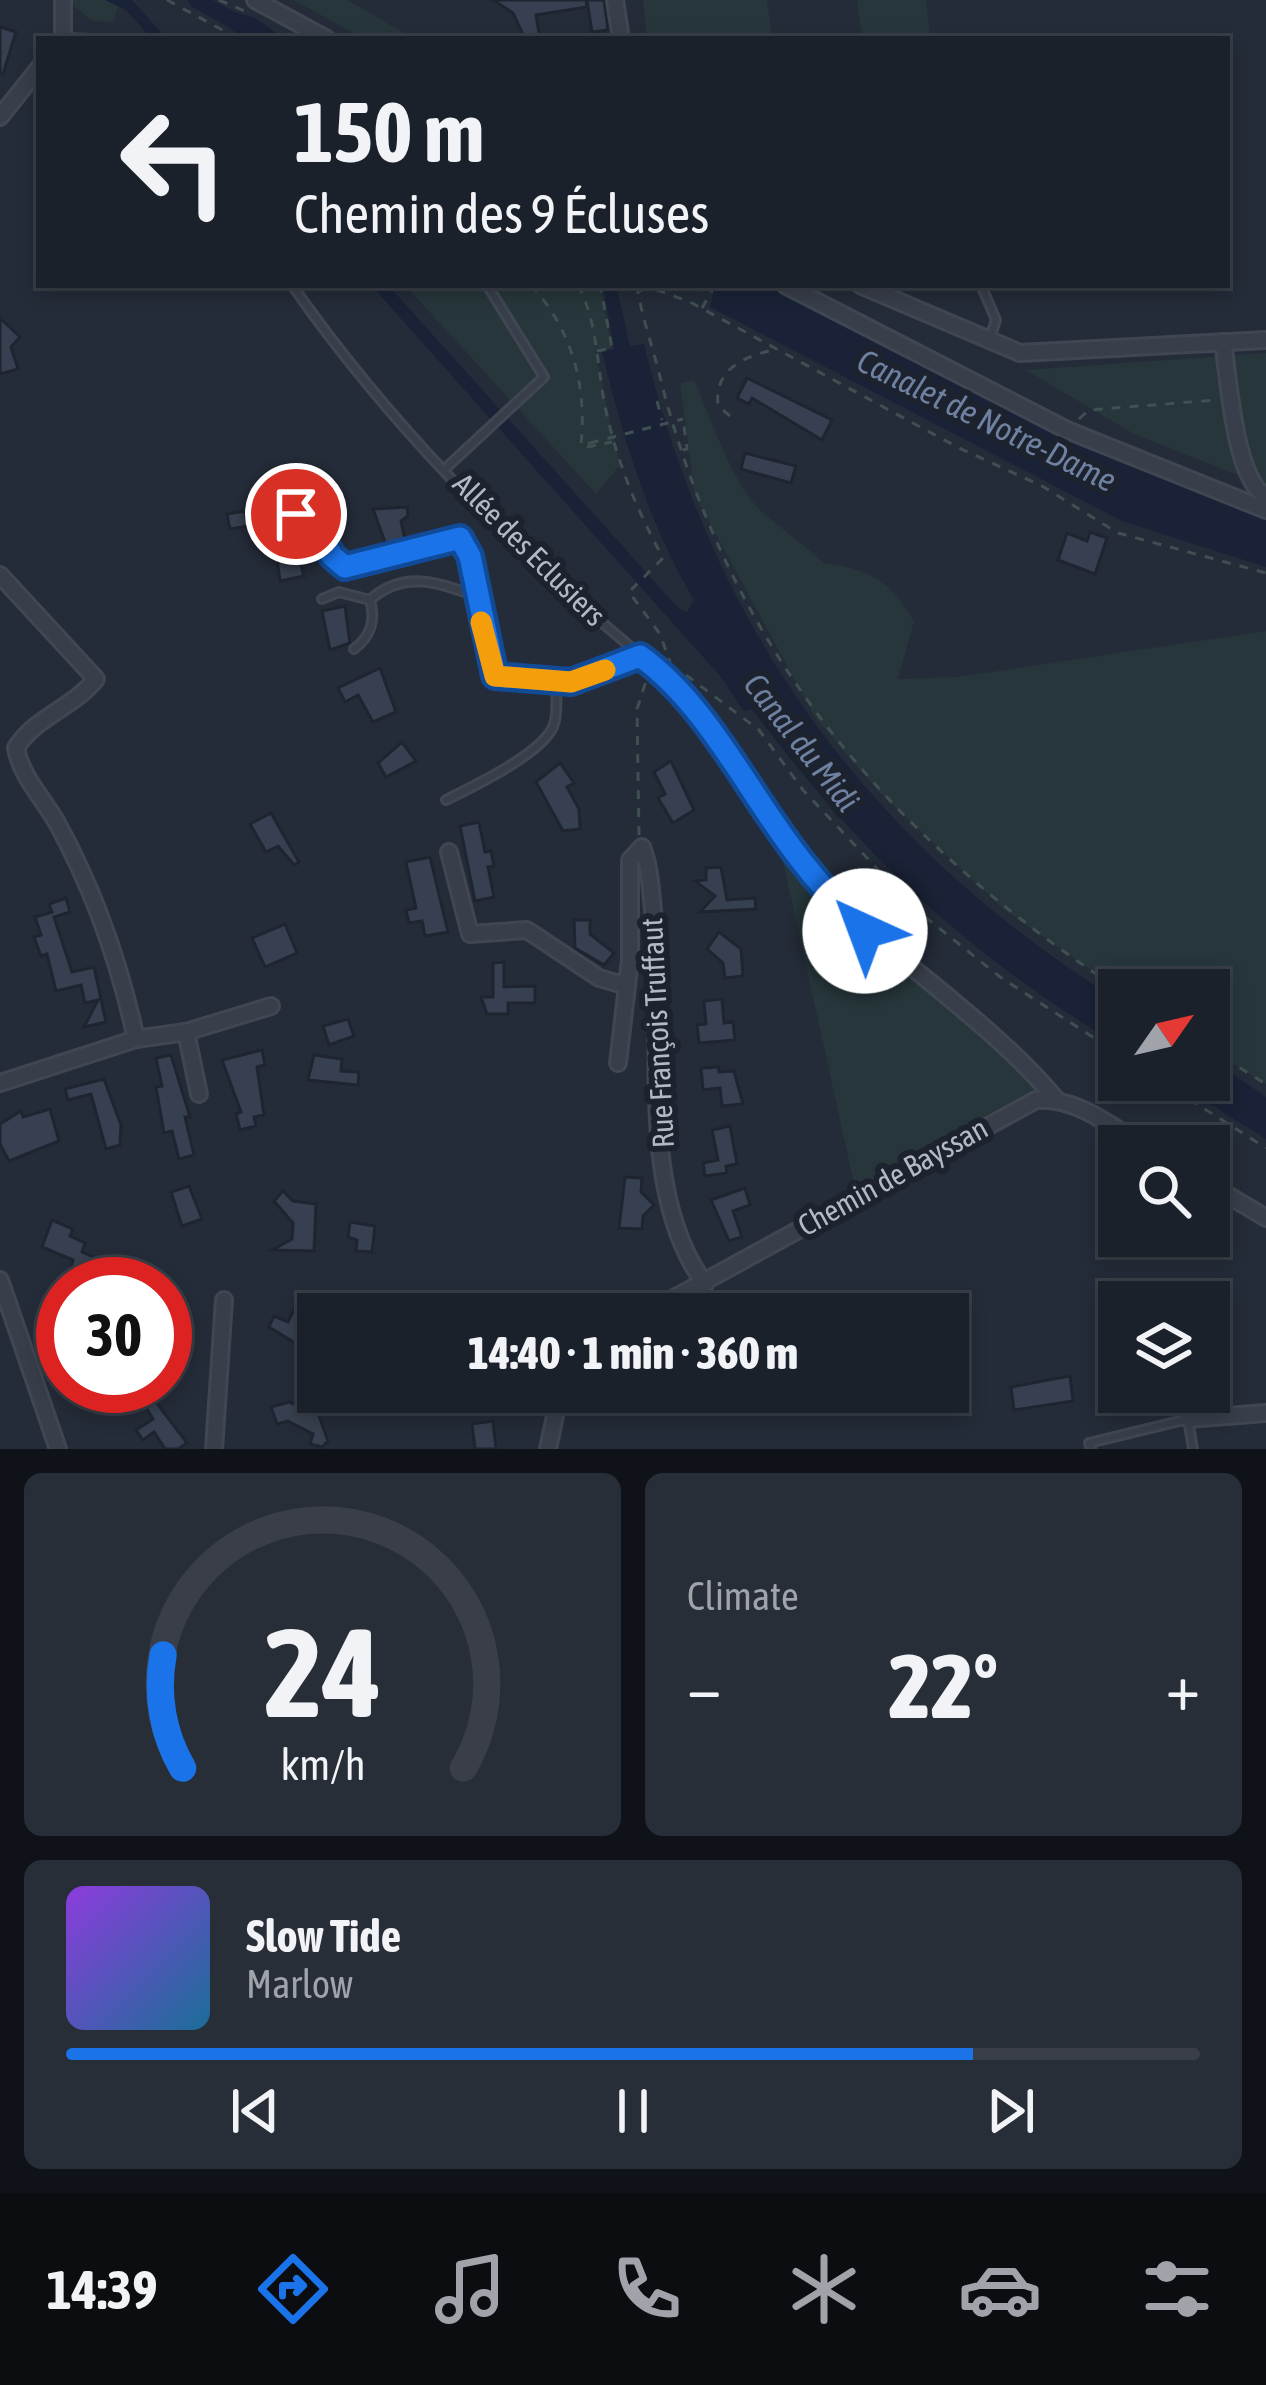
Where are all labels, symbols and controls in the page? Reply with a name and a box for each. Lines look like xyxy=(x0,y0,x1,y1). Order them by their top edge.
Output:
icon: left xyxy=(96,84,252,240)
text: 150 m xyxy=(294,84,484,180)
text: Chemin des 9 Écluses xyxy=(294,183,709,244)
water label: Canalet de Notre-Dame xyxy=(851,341,1123,499)
pin xyxy=(245,463,347,565)
street label: Allée des Eclusiers xyxy=(447,466,613,632)
icon: arrive xyxy=(263,481,329,547)
water label: Canal du Midi xyxy=(737,666,867,818)
position arrow xyxy=(802,868,928,994)
street label: Rue François Truffaut xyxy=(634,917,680,1149)
north arrow xyxy=(1098,969,1230,1101)
map controls xyxy=(1098,969,1230,1413)
street label: Chemin de Bayssan xyxy=(792,1110,993,1242)
button: search xyxy=(1098,1125,1230,1257)
speed limit sign: 30 xyxy=(36,1257,192,1413)
button: layers xyxy=(1098,1281,1230,1413)
text: 14:40 · 1 min · 360 m xyxy=(468,1327,798,1379)
text: Climate xyxy=(687,1574,799,1618)
text: 24 xyxy=(264,1600,381,1743)
text: 22° xyxy=(889,1634,998,1737)
text: − xyxy=(687,1648,721,1724)
text: + xyxy=(1166,1648,1200,1724)
text: km/h xyxy=(280,1739,365,1788)
text: Slow Tide xyxy=(246,1910,401,1962)
text: Marlow xyxy=(246,1962,353,2006)
icon: previous xyxy=(222,2078,288,2144)
icon: pause xyxy=(600,2078,666,2144)
icon: next xyxy=(978,2078,1044,2144)
icon: directions xyxy=(251,2247,335,2331)
icon: music xyxy=(428,2247,512,2331)
icon: phone xyxy=(605,2247,689,2331)
icon: climate xyxy=(782,2247,866,2331)
icon: car xyxy=(958,2247,1042,2331)
icon: filters xyxy=(1135,2247,1219,2331)
text: 14:39 xyxy=(46,2259,158,2320)

